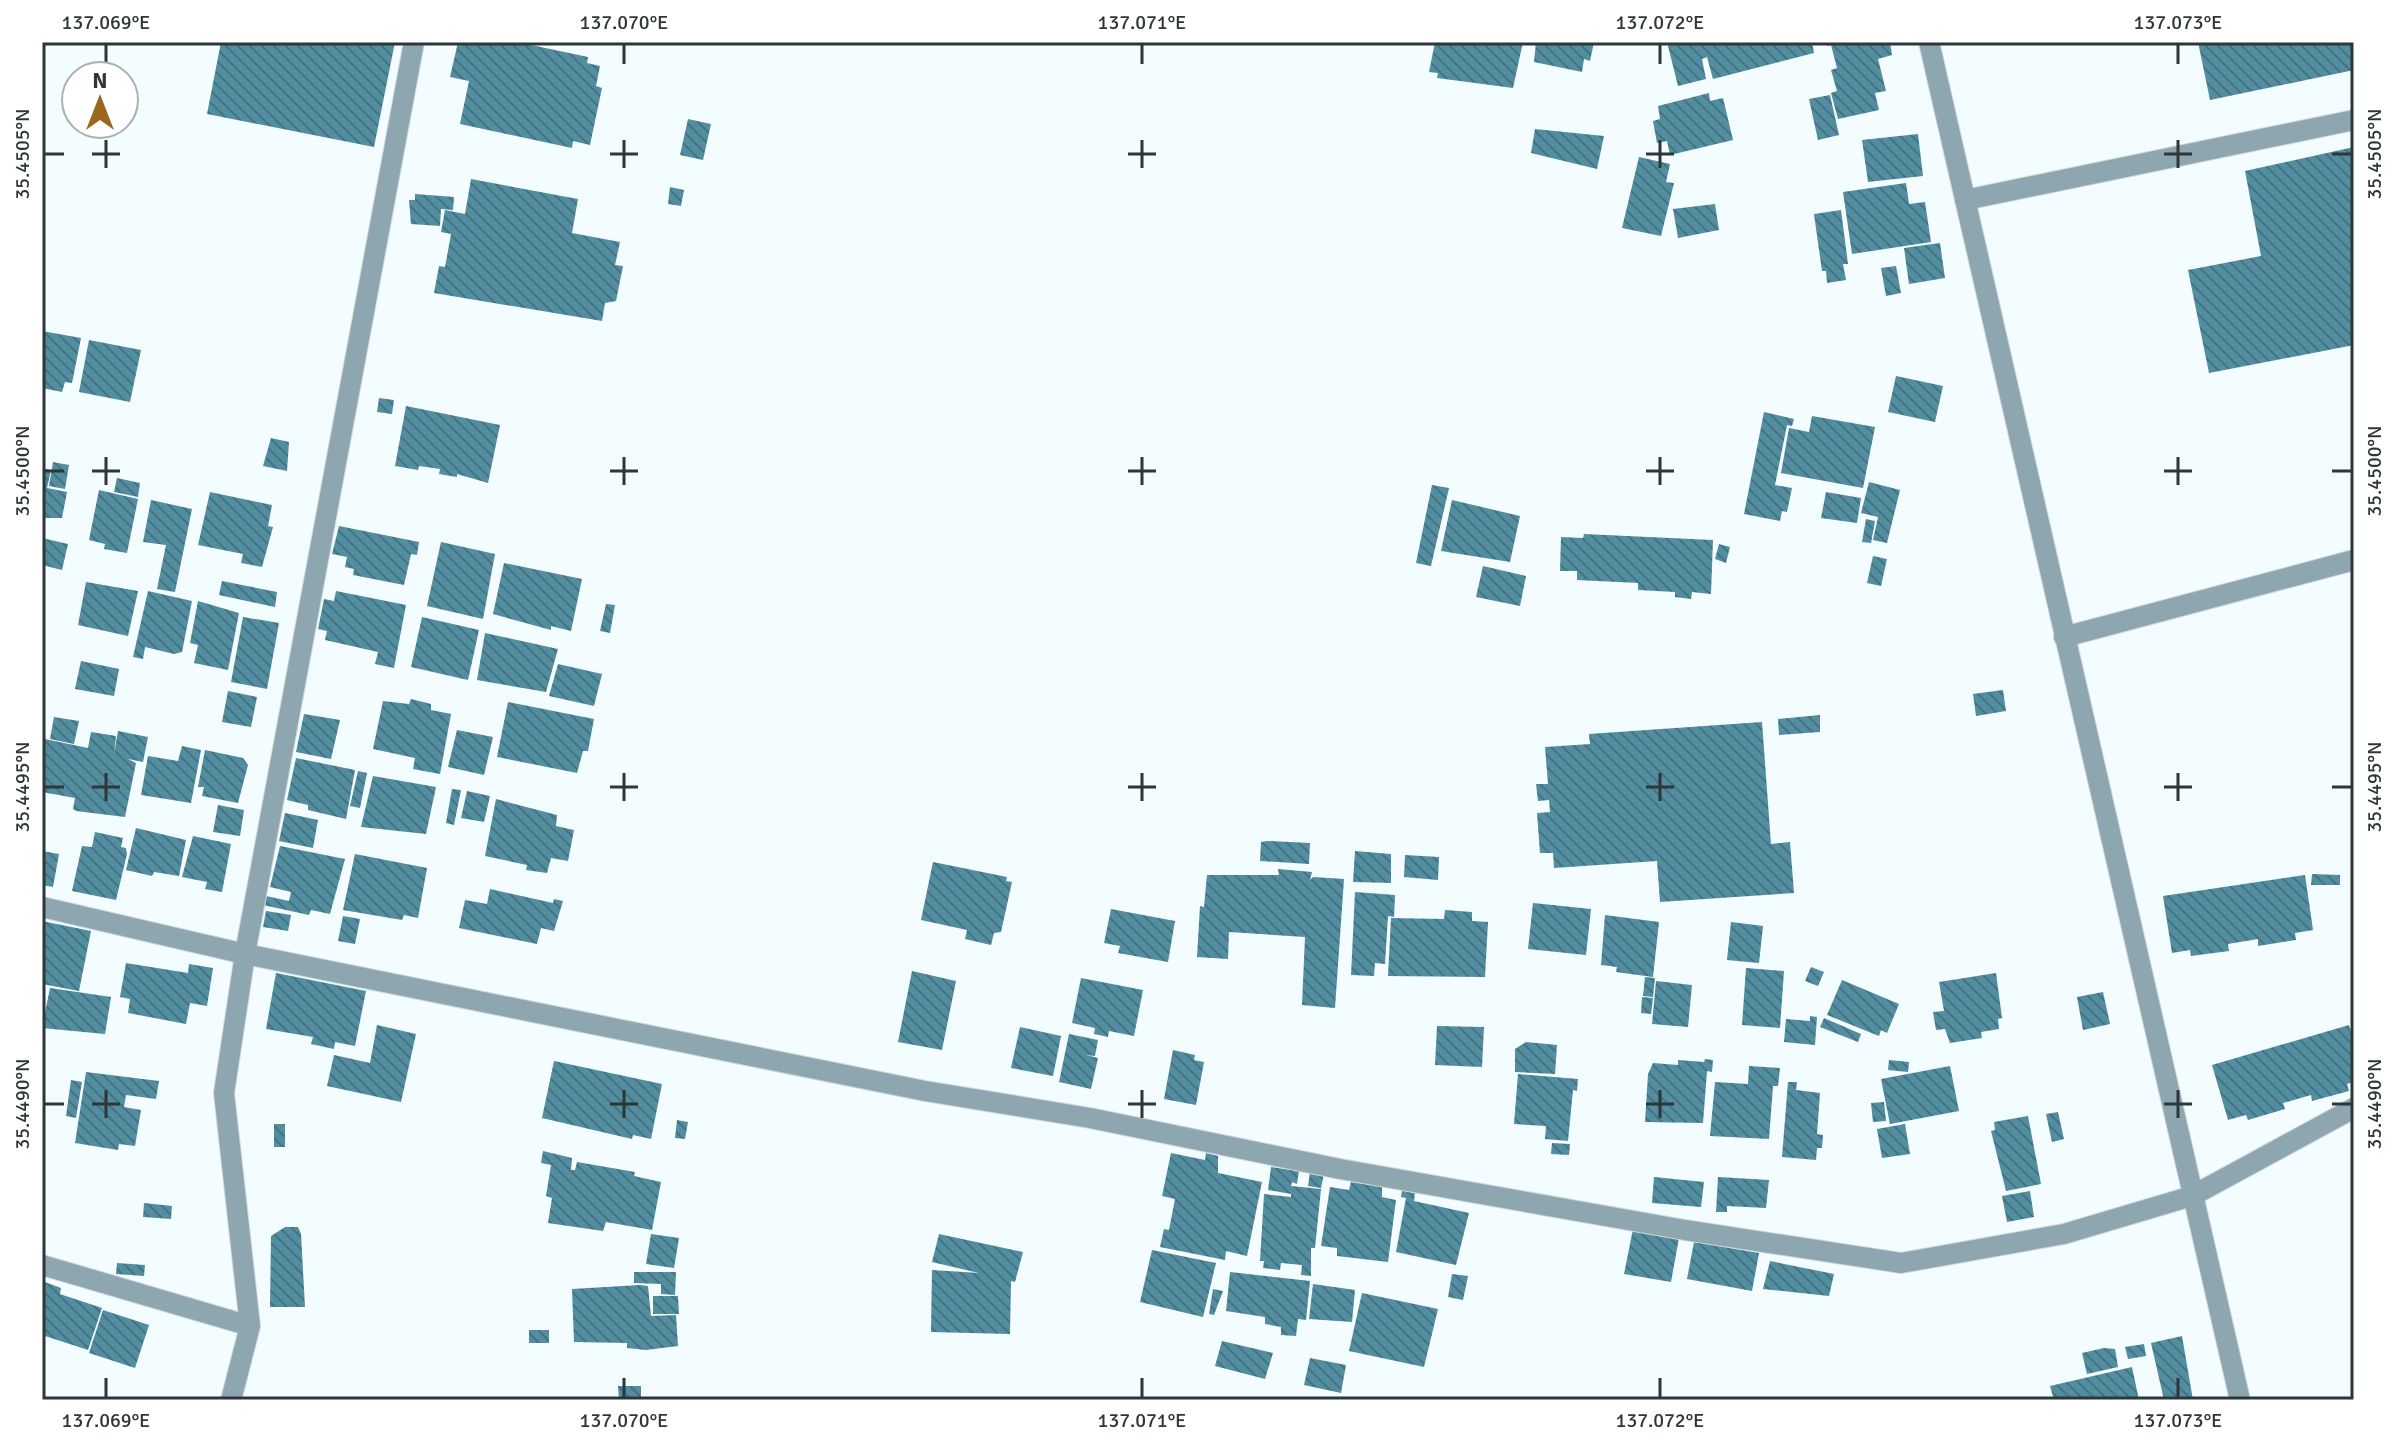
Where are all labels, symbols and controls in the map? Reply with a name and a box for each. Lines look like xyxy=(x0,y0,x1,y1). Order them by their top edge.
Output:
text: 137.069°E xyxy=(62,10,150,35)
text: 137.070°E xyxy=(580,10,668,35)
text: 137.071°E xyxy=(1098,10,1186,35)
text: 137.072°E xyxy=(1616,10,1704,35)
text: 137.073°E xyxy=(2134,10,2222,35)
north arrow xyxy=(60,60,140,140)
text: N xyxy=(92,67,108,94)
text: 35.4505°N xyxy=(10,108,35,200)
text: 35.4505°N xyxy=(2362,108,2387,200)
text: 35.4500°N xyxy=(10,425,35,517)
text: 35.4500°N xyxy=(2362,425,2387,517)
text: 35.4495°N xyxy=(10,741,35,833)
text: 35.4495°N xyxy=(2362,741,2387,833)
text: 35.4490°N xyxy=(10,1058,35,1150)
text: 35.4490°N xyxy=(2362,1058,2387,1150)
text: 137.069°E xyxy=(62,1408,150,1433)
text: 137.070°E xyxy=(580,1408,668,1433)
text: 137.071°E xyxy=(1098,1408,1186,1433)
text: 137.072°E xyxy=(1616,1408,1704,1433)
text: 137.073°E xyxy=(2134,1408,2222,1433)

